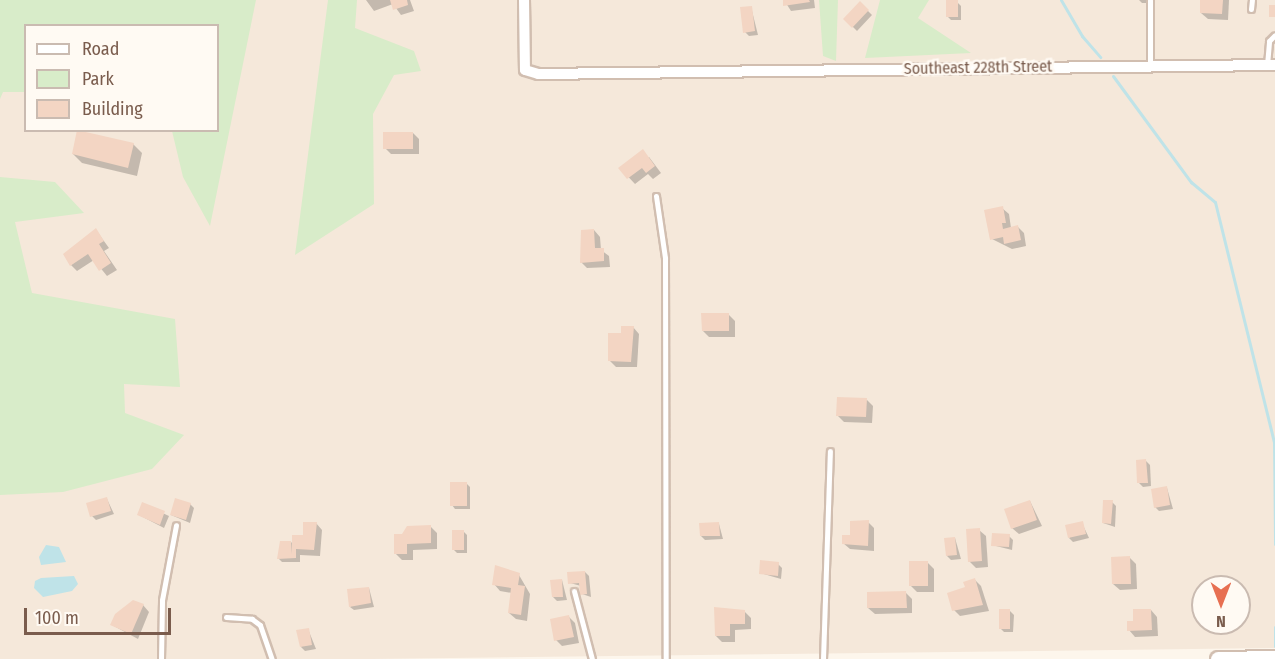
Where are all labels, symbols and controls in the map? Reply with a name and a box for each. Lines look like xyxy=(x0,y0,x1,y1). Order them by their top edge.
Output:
legend xyxy=(24,24,219,132)
text: Road xyxy=(82,38,119,60)
street label: Southeast 228th Street xyxy=(904,57,1052,79)
text: Park xyxy=(82,68,114,90)
text: Building xyxy=(82,98,143,120)
north arrow xyxy=(1191,575,1251,635)
scale bar xyxy=(27,596,174,634)
text: 100 m xyxy=(35,607,79,629)
text: N xyxy=(1216,612,1226,631)

